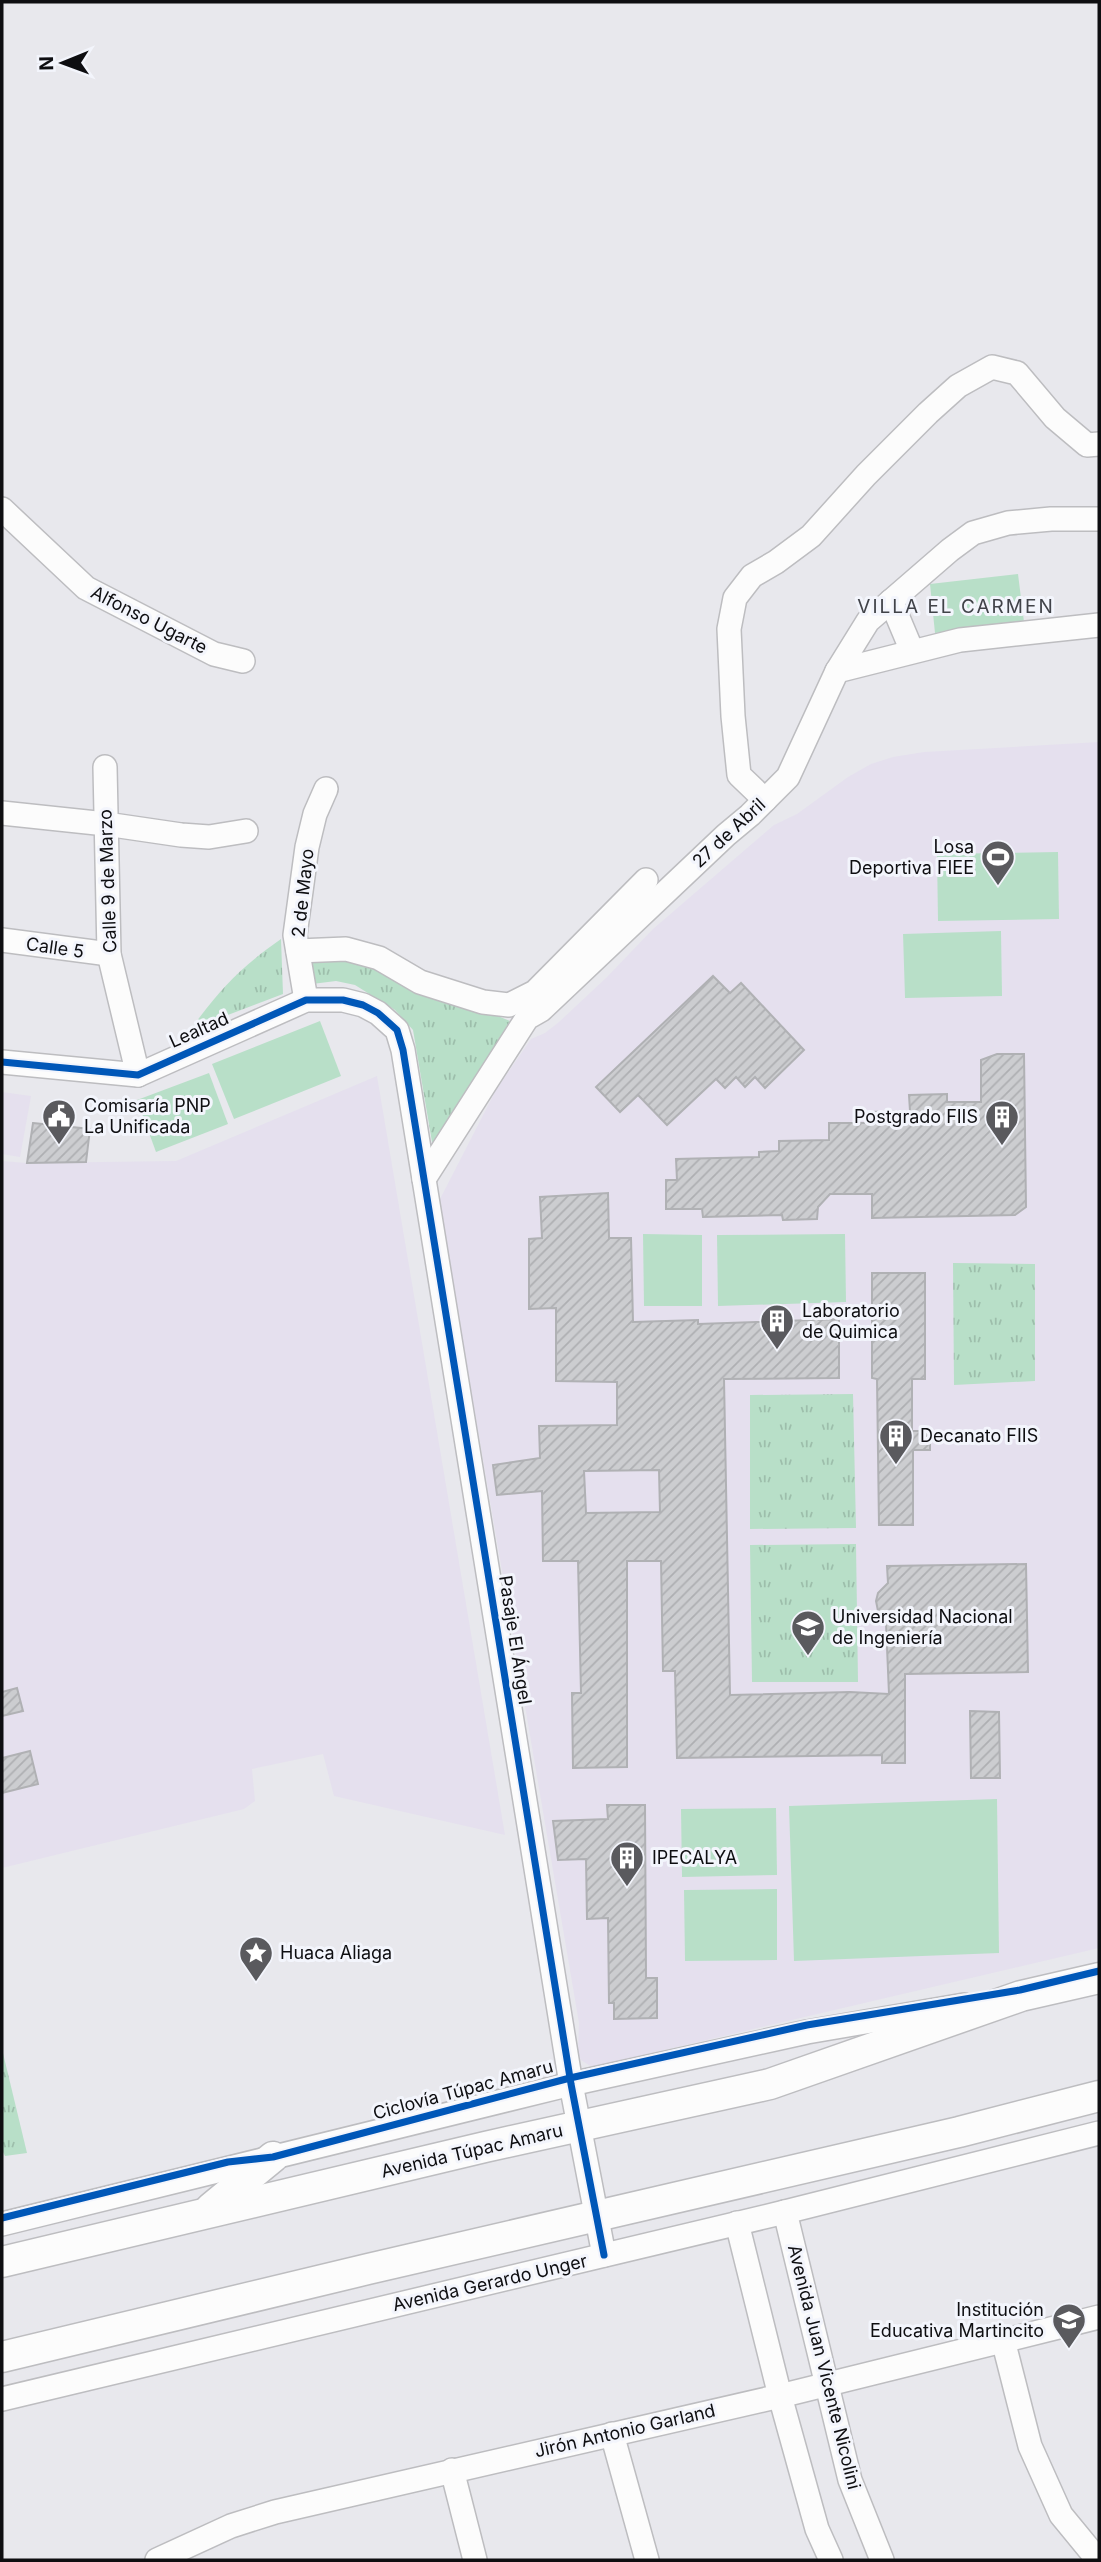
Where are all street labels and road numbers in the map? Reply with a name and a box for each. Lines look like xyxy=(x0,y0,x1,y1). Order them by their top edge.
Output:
street label: Alfonso Ugarte xyxy=(88,581,211,658)
street label: 27 de Abril xyxy=(688,794,769,872)
street label: Calle 9 de Marzo xyxy=(94,809,121,953)
street label: 2 de Mayo xyxy=(287,847,318,938)
street label: Calle 5 xyxy=(25,933,85,962)
street label: Lealtad xyxy=(166,1007,232,1052)
street label: Pasaje El Ángel xyxy=(495,1574,537,1706)
street label: Ciclovía Túpac Amaru xyxy=(371,2055,555,2124)
street label: Avenida Túpac Amaru xyxy=(379,2119,565,2182)
street label: Avenida Juan Vicente Nicolini xyxy=(784,2242,865,2491)
street label: Avenida Gerardo Unger xyxy=(390,2250,589,2315)
street label: Jirón Antonio Garland xyxy=(533,2400,717,2462)

